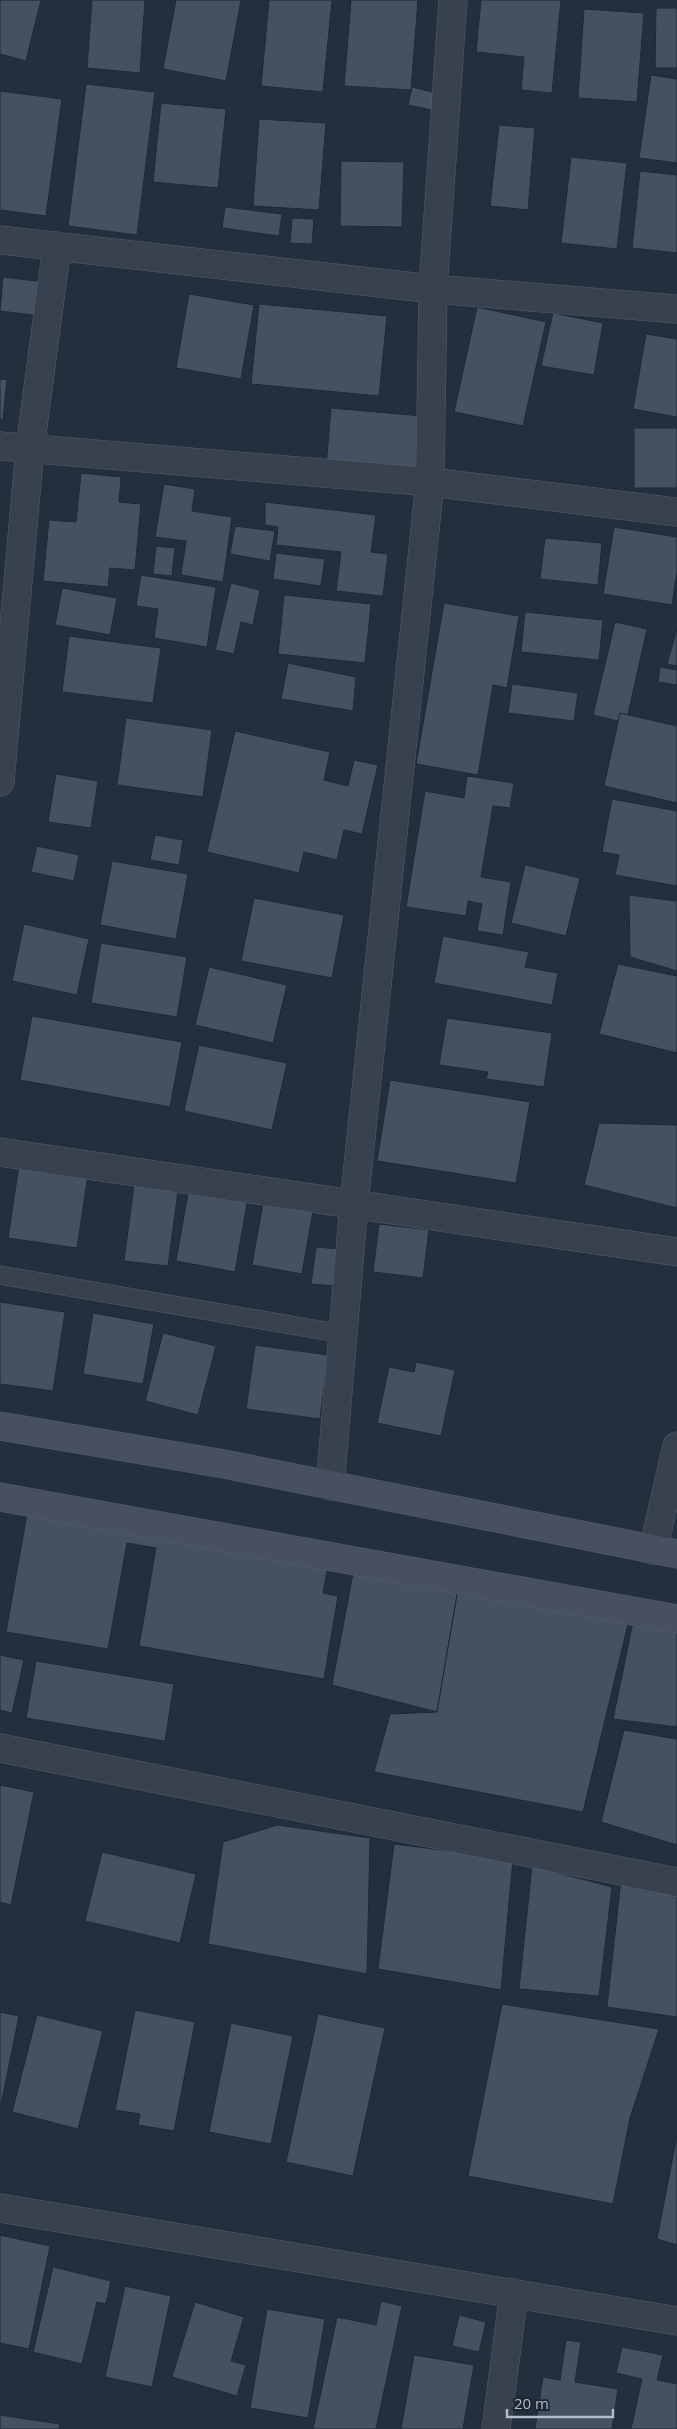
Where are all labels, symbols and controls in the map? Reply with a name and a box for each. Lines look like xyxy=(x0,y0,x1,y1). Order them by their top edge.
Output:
scale bar xyxy=(507,2386,613,2418)
text: 20 m xyxy=(514,2393,549,2413)

